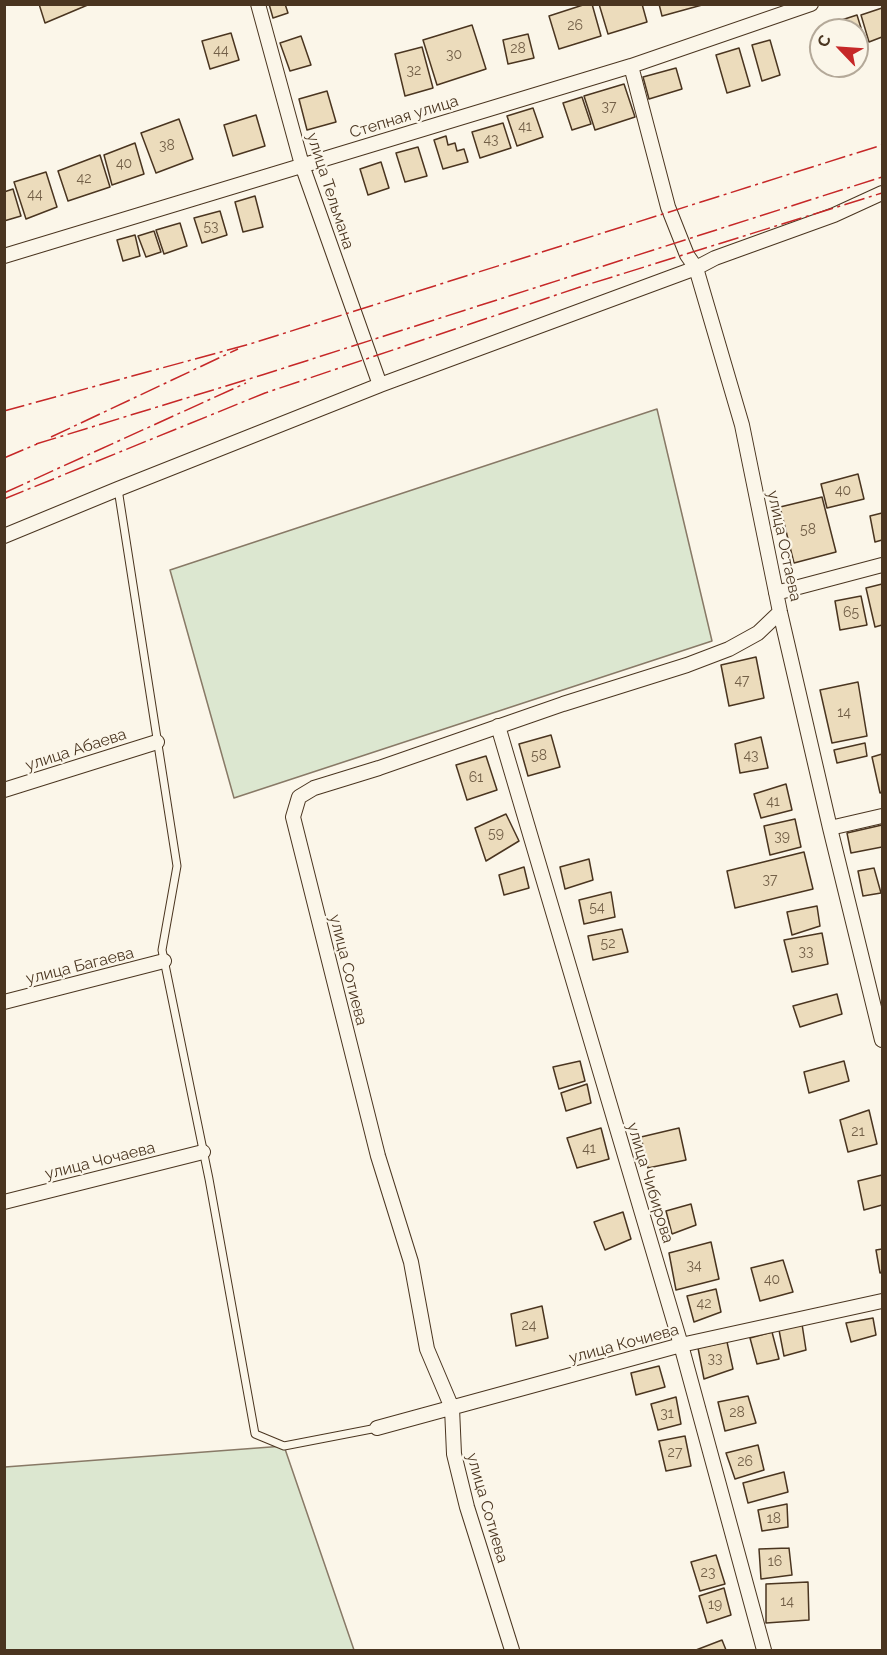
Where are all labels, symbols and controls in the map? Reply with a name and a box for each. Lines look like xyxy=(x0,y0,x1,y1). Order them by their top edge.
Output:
house number: 26 xyxy=(567,18,583,34)
north arrow xyxy=(809,18,869,78)
text: С xyxy=(813,32,835,50)
house number: 28 xyxy=(510,41,526,57)
house number: 44 xyxy=(213,43,229,59)
house number: 30 xyxy=(446,47,462,63)
house number: 32 xyxy=(407,63,421,79)
street label: Степная улица xyxy=(347,91,461,143)
house number: 37 xyxy=(602,99,616,115)
house number: 41 xyxy=(518,119,532,135)
street label: улица Тельмана xyxy=(302,130,358,252)
house number: 43 xyxy=(483,132,499,148)
house number: 38 xyxy=(159,138,175,154)
house number: 40 xyxy=(116,156,132,172)
house number: 42 xyxy=(77,171,91,187)
house number: 44 xyxy=(27,187,43,203)
house number: 53 xyxy=(203,219,219,235)
house number: 40 xyxy=(835,483,851,499)
street label: улица Остаева xyxy=(763,489,805,603)
house number: 58 xyxy=(800,522,816,538)
house number: 65 xyxy=(843,605,859,621)
house number: 47 xyxy=(734,673,750,689)
house number: 14 xyxy=(837,705,851,721)
street label: улица Абаева xyxy=(23,725,129,775)
house number: 58 xyxy=(531,748,547,764)
house number: 43 xyxy=(743,748,759,764)
house number: 61 xyxy=(469,770,483,786)
house number: 41 xyxy=(766,794,780,810)
house number: 59 xyxy=(488,826,504,842)
house number: 39 xyxy=(774,829,790,845)
house number: 37 xyxy=(763,872,777,888)
house number: 54 xyxy=(589,900,605,916)
street label: улица Сотиева xyxy=(325,913,371,1027)
house number: 52 xyxy=(601,936,615,952)
street label: улица Багаева xyxy=(24,943,136,989)
house number: 33 xyxy=(799,944,813,960)
street label: улица Чибирова xyxy=(623,1120,677,1246)
house number: 21 xyxy=(851,1124,865,1140)
street label: улица Чочаева xyxy=(43,1138,157,1184)
house number: 41 xyxy=(582,1141,596,1157)
house number: 34 xyxy=(686,1258,702,1274)
house number: 40 xyxy=(764,1272,780,1288)
house number: 42 xyxy=(697,1296,711,1312)
house number: 24 xyxy=(522,1318,536,1334)
street label: улица Кочиева xyxy=(567,1320,681,1368)
house number: 33 xyxy=(708,1351,722,1367)
house number: 28 xyxy=(729,1405,745,1421)
house number: 31 xyxy=(660,1406,674,1422)
house number: 27 xyxy=(668,1445,682,1461)
street label: улица Сотиева xyxy=(462,1451,512,1565)
house number: 26 xyxy=(737,1454,753,1470)
house number: 18 xyxy=(767,1511,781,1527)
house number: 16 xyxy=(768,1554,782,1570)
house number: 23 xyxy=(701,1565,715,1581)
house number: 14 xyxy=(780,1594,794,1610)
house number: 19 xyxy=(708,1597,722,1613)

